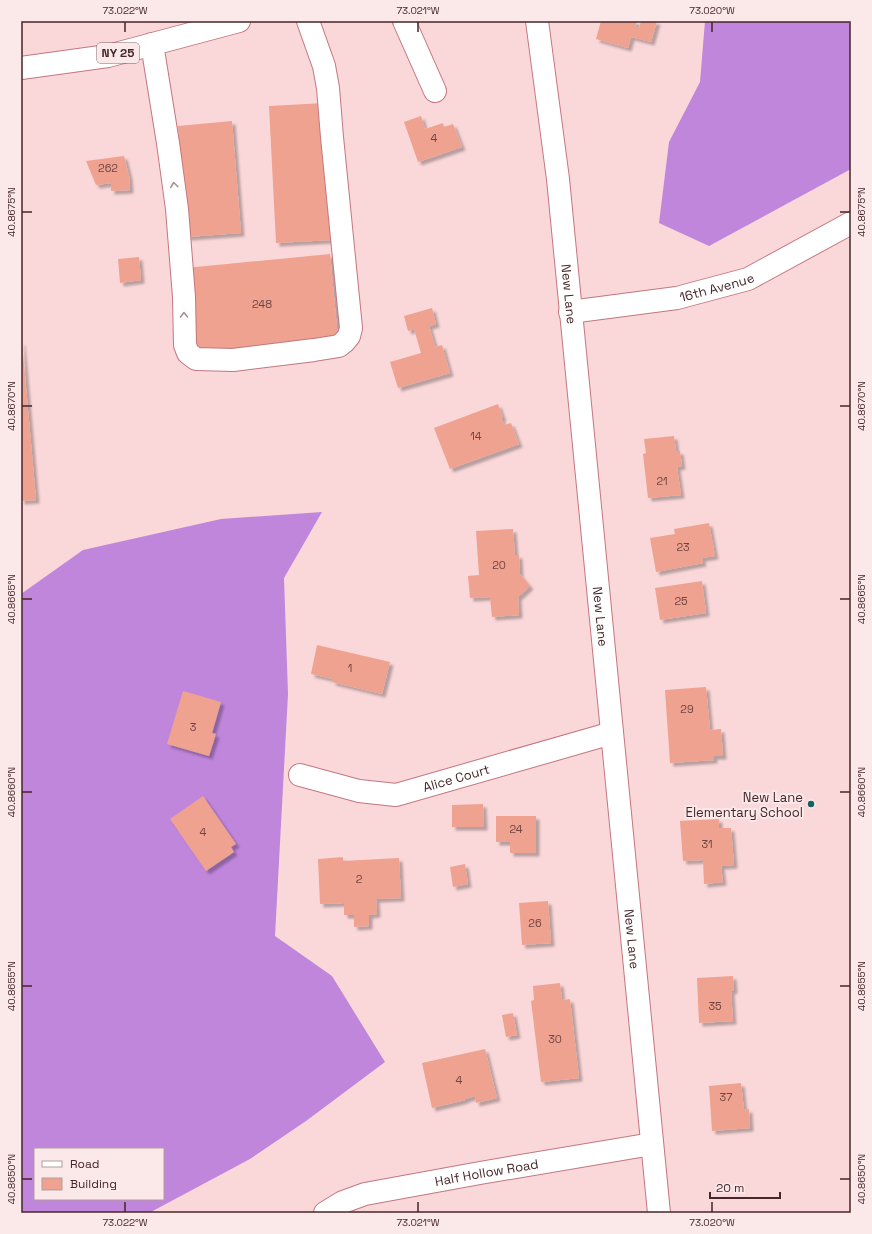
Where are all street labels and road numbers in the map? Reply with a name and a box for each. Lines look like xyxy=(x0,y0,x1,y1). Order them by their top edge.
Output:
road number: NY 25 xyxy=(97,43,139,63)
street label: New Lane xyxy=(557,263,580,325)
street label: 16th Avenue xyxy=(678,269,757,306)
street label: New Lane xyxy=(589,586,612,647)
street label: Alice Court xyxy=(421,761,492,796)
street label: New Lane xyxy=(620,908,643,970)
street label: Half Hollow Road xyxy=(433,1155,540,1190)

